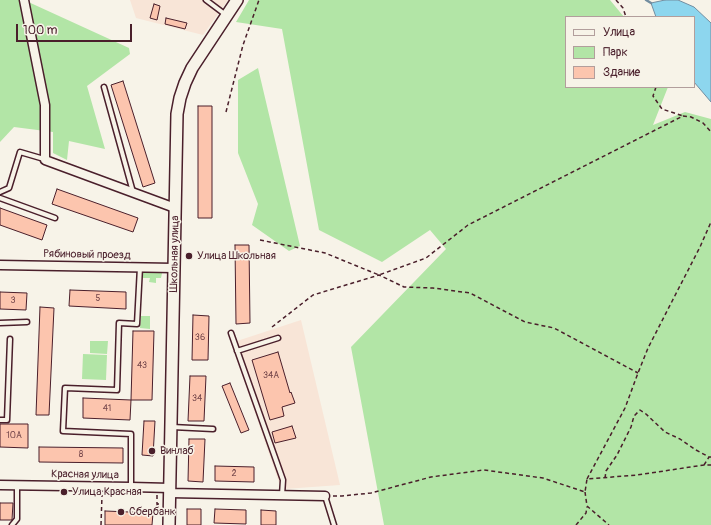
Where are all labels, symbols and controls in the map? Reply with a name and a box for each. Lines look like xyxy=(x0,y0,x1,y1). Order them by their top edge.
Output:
scale bar xyxy=(18,16,134,42)
legend xyxy=(565,16,695,88)
text: 100 m xyxy=(23,23,57,38)
text: Улица xyxy=(603,25,635,40)
text: Парк xyxy=(603,45,628,60)
text: Здание xyxy=(603,65,640,80)
street label: Школьная улица xyxy=(168,215,182,293)
street label: Рябиновый проезд xyxy=(43,248,131,262)
place label: Улица Школьная xyxy=(197,249,276,263)
marker: Улица Школьная xyxy=(184,251,194,261)
house number: 5 xyxy=(96,294,100,304)
house number: 3 xyxy=(10,296,16,306)
house number: 36 xyxy=(195,333,205,343)
house number: 43 xyxy=(137,361,147,371)
house number: 34А xyxy=(263,371,279,381)
house number: 34 xyxy=(192,394,202,404)
house number: 41 xyxy=(103,404,111,414)
house number: 10А xyxy=(6,431,22,441)
place label: Винлаб xyxy=(160,444,193,458)
marker: Винлаб xyxy=(147,446,157,456)
house number: 8 xyxy=(79,450,83,460)
street label: Красная улица xyxy=(51,468,119,482)
house number: 2 xyxy=(231,469,237,479)
place label: Улица Красная xyxy=(72,485,142,499)
marker: Улица Красная xyxy=(59,487,69,497)
place label: Сбербанк xyxy=(129,505,175,519)
marker: Сбербанк xyxy=(116,507,126,517)

